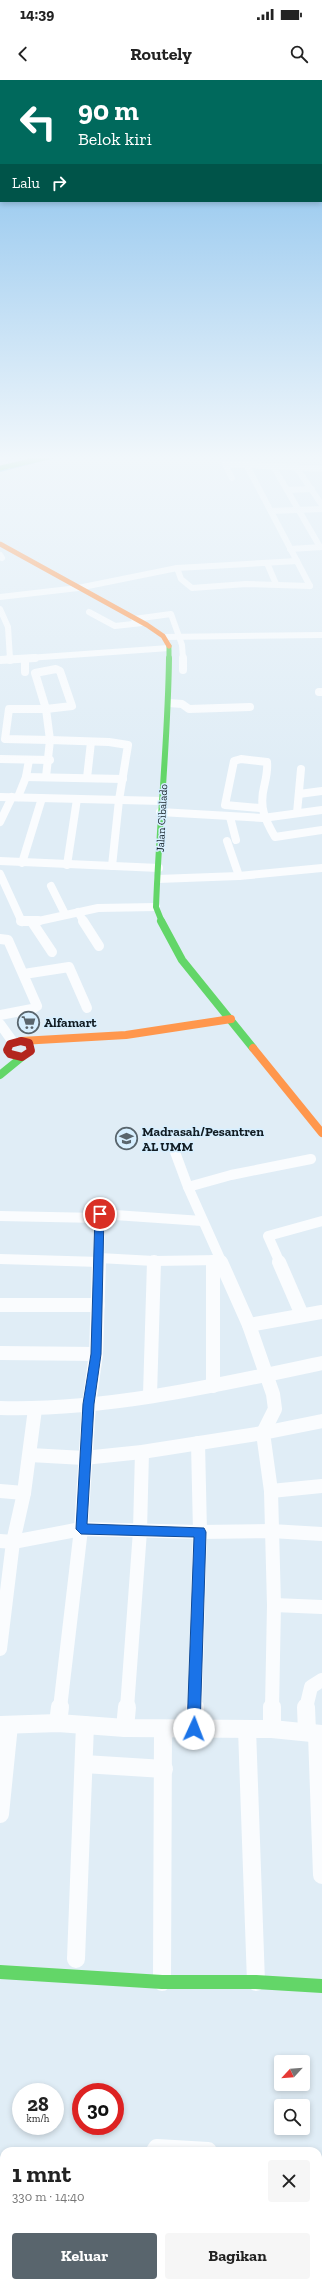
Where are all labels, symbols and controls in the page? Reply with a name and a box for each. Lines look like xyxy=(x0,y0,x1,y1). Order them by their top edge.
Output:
text: 14:39 xyxy=(20,5,54,23)
icon: back xyxy=(12,43,34,65)
text: Routely xyxy=(130,43,192,65)
icon: search xyxy=(288,43,310,65)
text: 90 m xyxy=(78,94,139,127)
icon: left xyxy=(12,96,64,148)
text: Belok kiri xyxy=(78,128,152,150)
icon: right xyxy=(48,172,70,194)
text: Lalu xyxy=(12,174,40,192)
street label: Jalan Cibalado xyxy=(154,783,170,852)
supermarket icon: Alfamart xyxy=(16,1009,42,1035)
place label: Alfamart xyxy=(44,1015,97,1030)
place label: Madrasah/Pesantren AL UMM xyxy=(142,1124,264,1154)
school or university icon: Madrasah/Pesantren AL UMM xyxy=(113,1125,139,1151)
pin xyxy=(83,1197,117,1231)
icon: arrive xyxy=(89,1203,111,1225)
position arrow xyxy=(173,1708,215,1750)
north arrow xyxy=(274,2055,310,2091)
map controls xyxy=(274,2055,310,2135)
speed limit sign: 30 xyxy=(72,2083,124,2135)
text: 28 xyxy=(27,2092,49,2116)
button: search xyxy=(274,2099,310,2135)
text: km/h xyxy=(27,2113,49,2125)
text: 1 mnt xyxy=(12,2159,71,2188)
button: close xyxy=(268,2160,310,2202)
text: 330 m · 14:40 xyxy=(12,2189,85,2204)
button: Keluar xyxy=(12,2233,157,2279)
button: Bagikan xyxy=(165,2233,310,2279)

